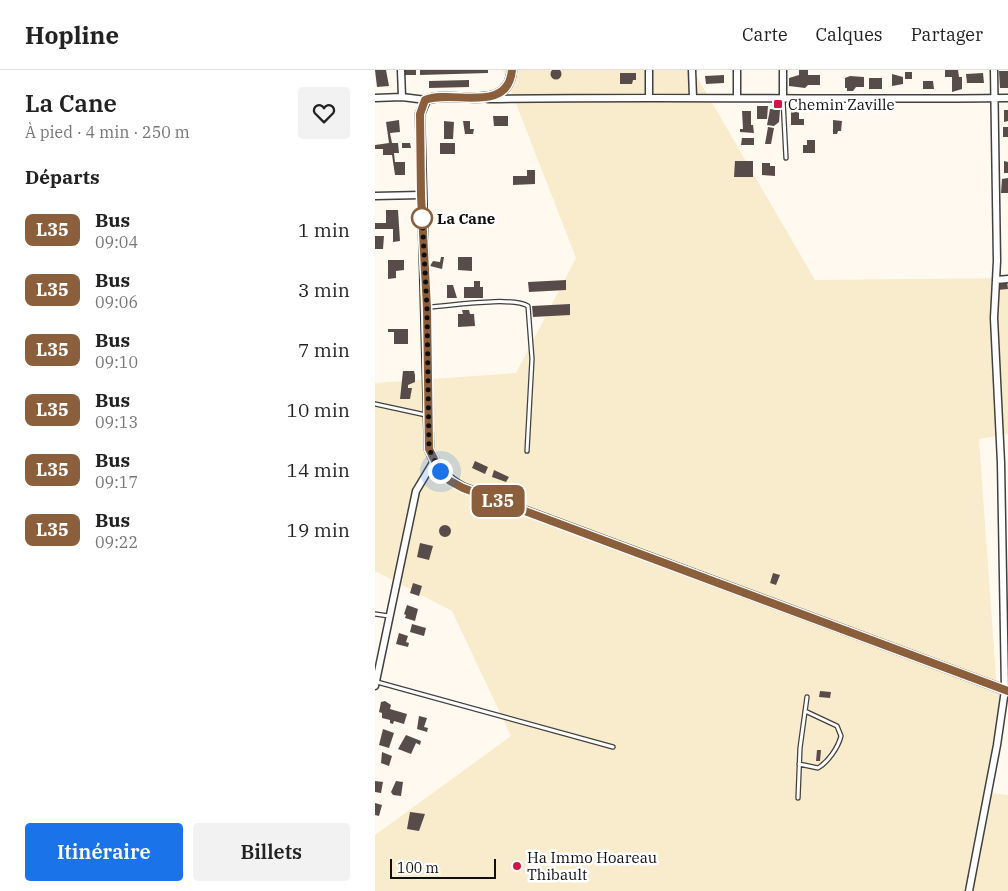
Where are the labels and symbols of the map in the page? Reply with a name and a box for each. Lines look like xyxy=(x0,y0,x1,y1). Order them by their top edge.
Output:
place label: Chemin Zaville xyxy=(788,95,895,114)
marker: Chemin Zaville xyxy=(772,98,784,110)
marker: La Cane xyxy=(411,207,433,229)
place label: La Cane xyxy=(437,209,495,228)
your location xyxy=(428,459,453,484)
line badge: L35 xyxy=(469,485,527,517)
place label: Ha Immo Hoareau Thibault xyxy=(527,848,657,884)
scale bar xyxy=(390,856,496,879)
marker: Ha Immo Hoareau Thibault xyxy=(511,860,523,872)

